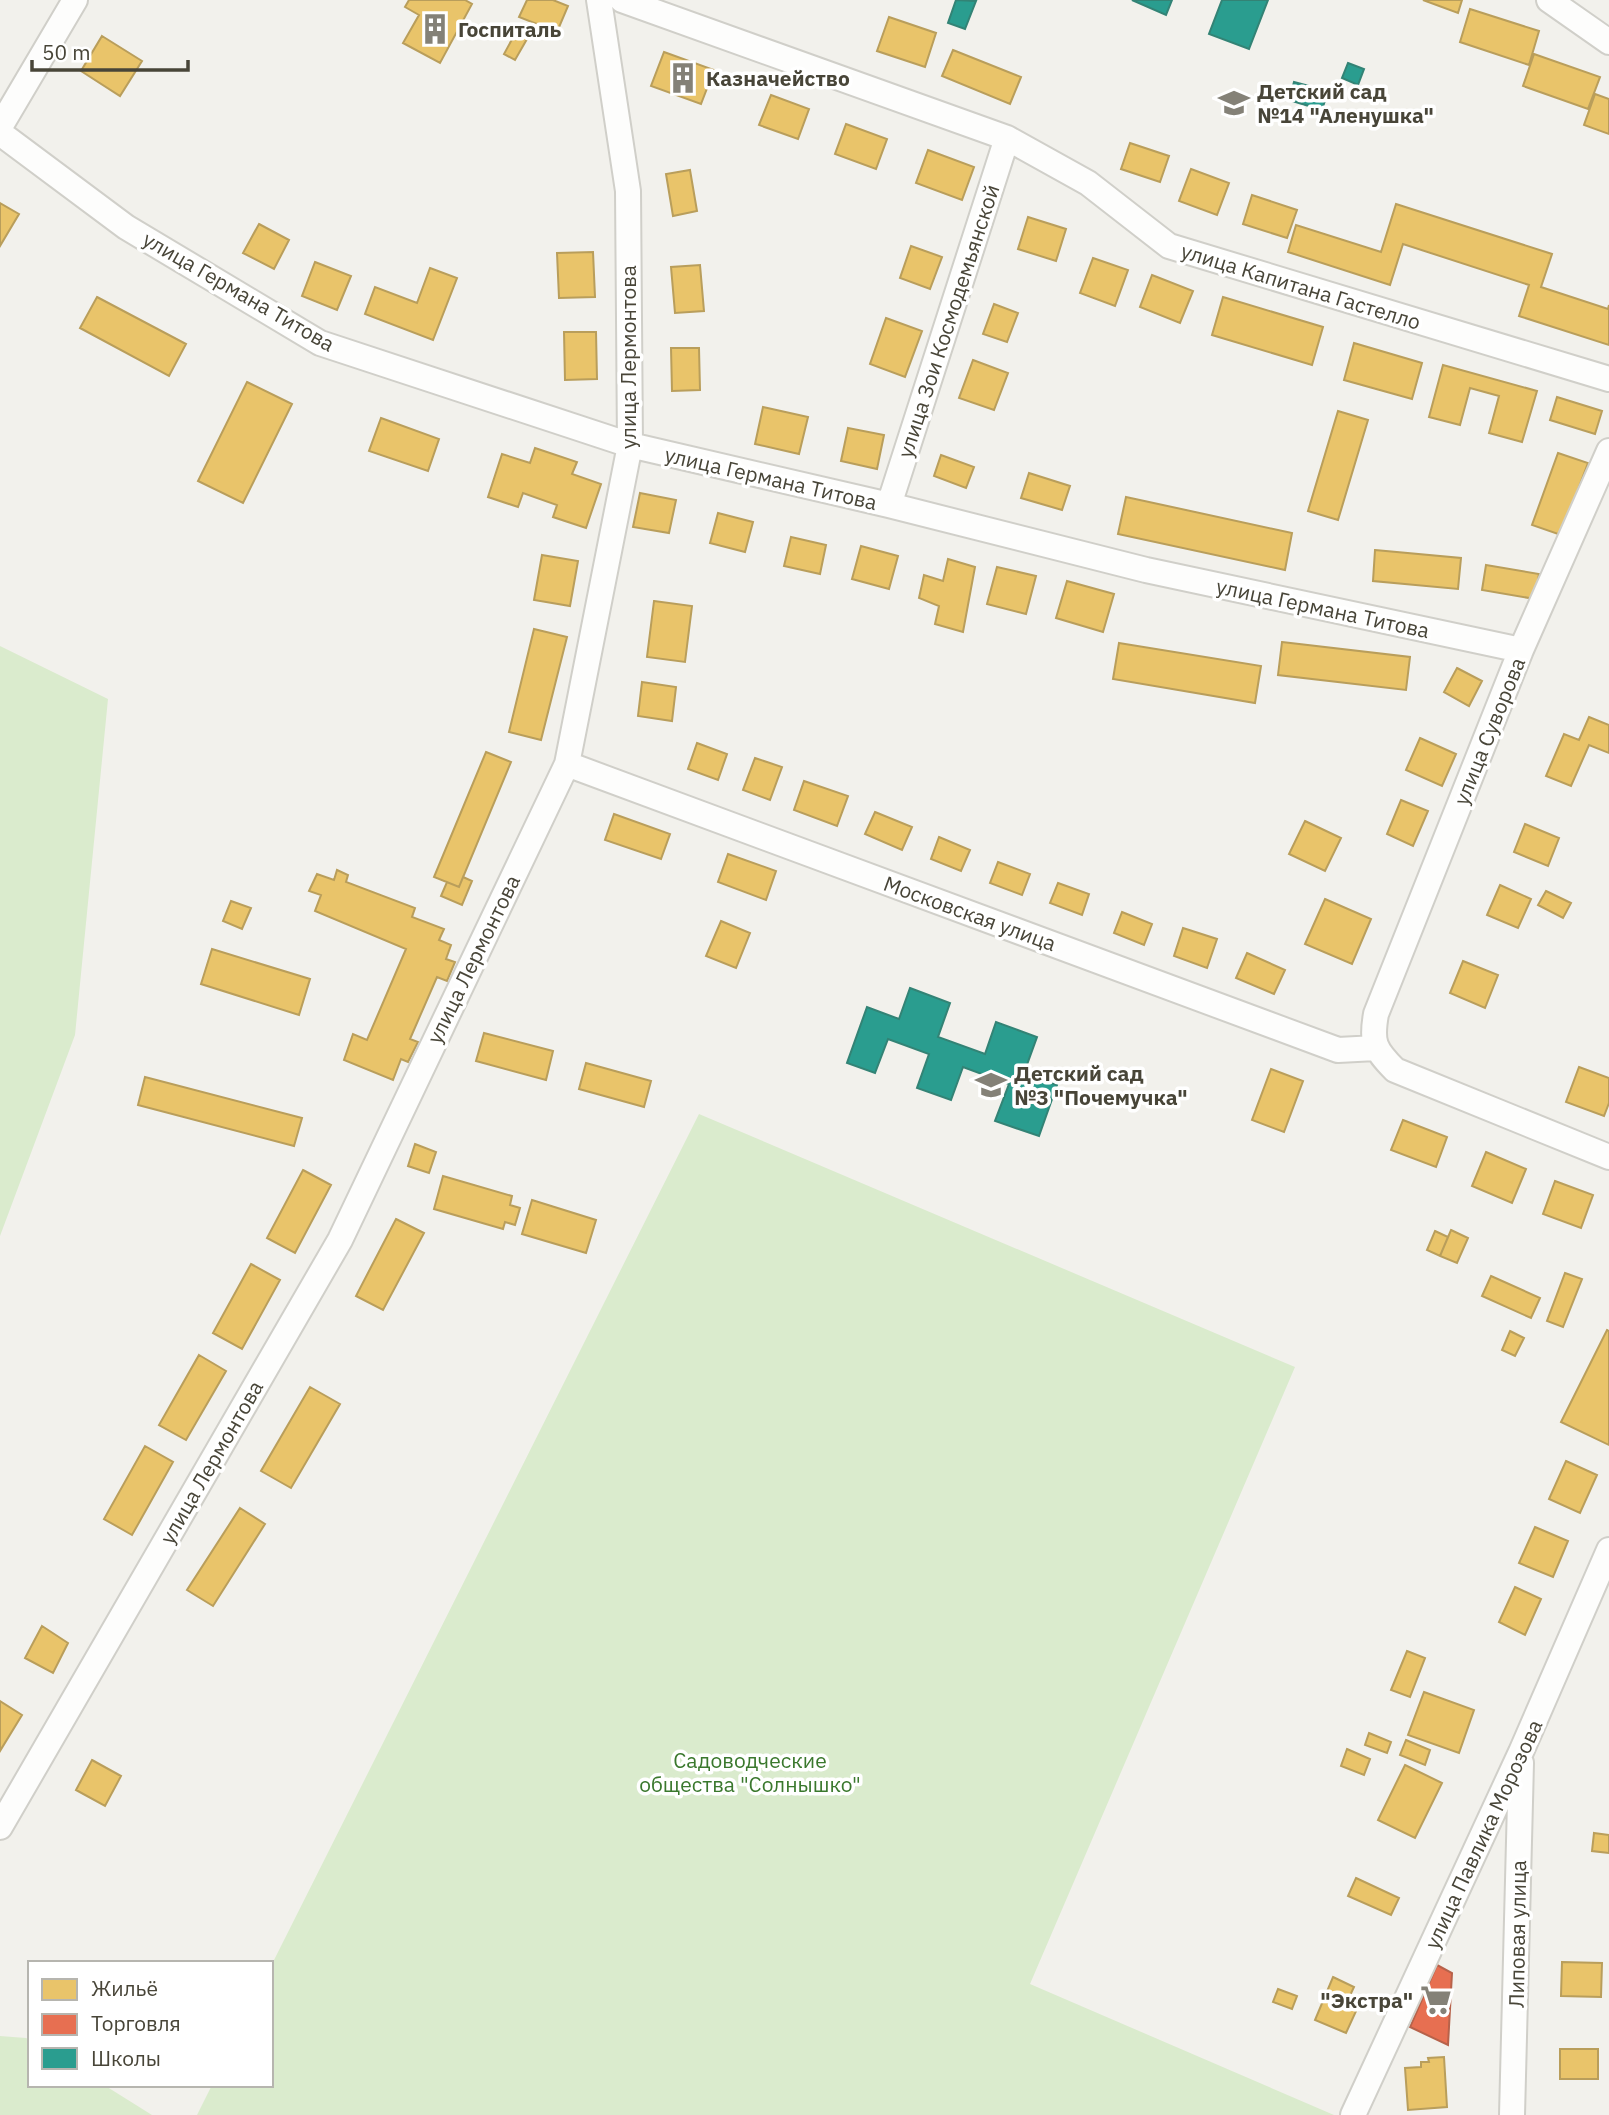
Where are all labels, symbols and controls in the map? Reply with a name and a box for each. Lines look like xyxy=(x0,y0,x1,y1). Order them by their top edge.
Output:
building icon: Госпиталь xyxy=(418,12,452,46)
place label: Госпиталь xyxy=(458,15,562,43)
scale bar xyxy=(32,28,187,72)
text: 50 m xyxy=(42,38,91,66)
building icon: Казначейство xyxy=(666,61,700,95)
place label: Казначейство xyxy=(706,64,850,92)
place label: Детский сад №14 "Аленушка" xyxy=(1257,77,1434,129)
school or university icon: Детский сад №14 "Аленушка" xyxy=(1217,86,1251,120)
street label: улица Зои Космодемьянской xyxy=(891,181,1005,461)
street label: улица Германа Титова xyxy=(138,225,340,357)
street label: улица Капитана Гастелло xyxy=(1178,236,1424,336)
street label: улица Лермонтова xyxy=(614,265,642,449)
street label: улица Германа Титова xyxy=(662,440,880,516)
street label: улица Германа Титова xyxy=(1214,572,1432,644)
street label: улица Суворова xyxy=(1447,653,1531,809)
street label: Московская улица xyxy=(880,869,1060,957)
street label: улица Лермонтова xyxy=(420,870,526,1048)
place label: Детский сад №3 "Почемучка" xyxy=(1014,1059,1188,1111)
school or university icon: Детский сад №3 "Почемучка" xyxy=(974,1068,1008,1102)
street label: улица Лермонтова xyxy=(153,1375,269,1549)
street label: улица Павлика Морозова xyxy=(1417,1715,1549,1953)
park label: Садоводческие общества "Солнышко" xyxy=(639,1746,861,1798)
street label: Липовая улица xyxy=(1502,1860,1532,2008)
legend xyxy=(28,1961,273,2087)
text: Жильё xyxy=(91,1974,158,2002)
supermarket icon: "Экстра" xyxy=(1419,1983,1453,2017)
place label: "Экстра" xyxy=(1320,1986,1413,2014)
text: Торговля xyxy=(91,2009,181,2037)
text: Школы xyxy=(91,2044,161,2072)

